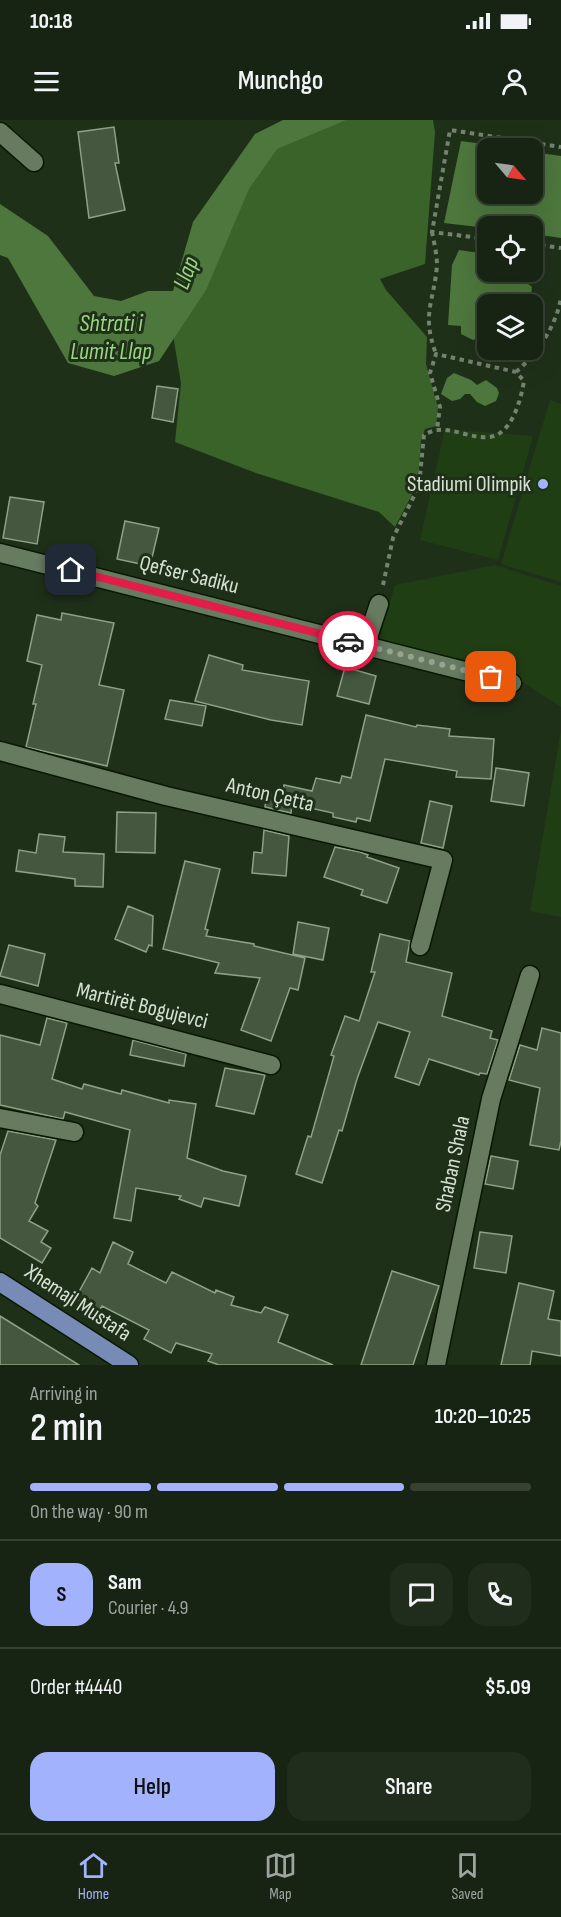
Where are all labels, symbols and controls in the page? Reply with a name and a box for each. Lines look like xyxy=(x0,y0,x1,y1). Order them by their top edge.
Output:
text: 10:18 xyxy=(30,8,73,35)
icon: menu xyxy=(30,65,63,98)
text: Munchgo xyxy=(238,65,323,97)
icon: person xyxy=(498,65,531,98)
north arrow xyxy=(477,138,543,204)
map controls xyxy=(477,138,543,360)
button: locate xyxy=(477,216,543,282)
water label: Llap xyxy=(167,252,205,293)
button: layers xyxy=(477,294,543,360)
water label: Shtrati i Lumit Llap xyxy=(70,309,152,366)
place label: Stadiumi Olimpik xyxy=(407,471,532,498)
marker: Stadiumi Olimpik xyxy=(536,477,550,491)
pin xyxy=(45,544,96,595)
street label: Qefser Sadiku xyxy=(137,550,241,600)
icon: home xyxy=(54,553,87,586)
courier xyxy=(318,611,378,671)
icon: car xyxy=(332,625,365,658)
pin xyxy=(465,651,516,702)
icon: bag xyxy=(474,660,507,693)
street label: Anton Çetta xyxy=(223,772,316,818)
street label: Martirët Bogujevci xyxy=(73,977,211,1035)
street label: Shaban Shala xyxy=(430,1113,476,1215)
street label: Xhemajl Mustafa xyxy=(19,1258,136,1347)
text: Arriving in xyxy=(30,1382,98,1406)
text: 10:20–10:25 xyxy=(435,1403,531,1430)
text: 2 min xyxy=(30,1405,103,1452)
text: On the way · 90 m xyxy=(30,1500,148,1524)
button: chat xyxy=(390,1563,453,1626)
button: phone xyxy=(468,1563,531,1626)
text: Sam xyxy=(108,1569,142,1596)
text: S xyxy=(57,1581,66,1608)
text: Courier · 4.9 xyxy=(108,1596,188,1620)
text: Order #4440 xyxy=(30,1674,122,1701)
text: $5.09 xyxy=(485,1674,531,1701)
button: Help xyxy=(30,1752,275,1821)
button: Share xyxy=(287,1752,531,1821)
tab: Home xyxy=(77,1849,110,1904)
tab: Map xyxy=(264,1849,297,1904)
tab: Saved xyxy=(451,1849,484,1904)

